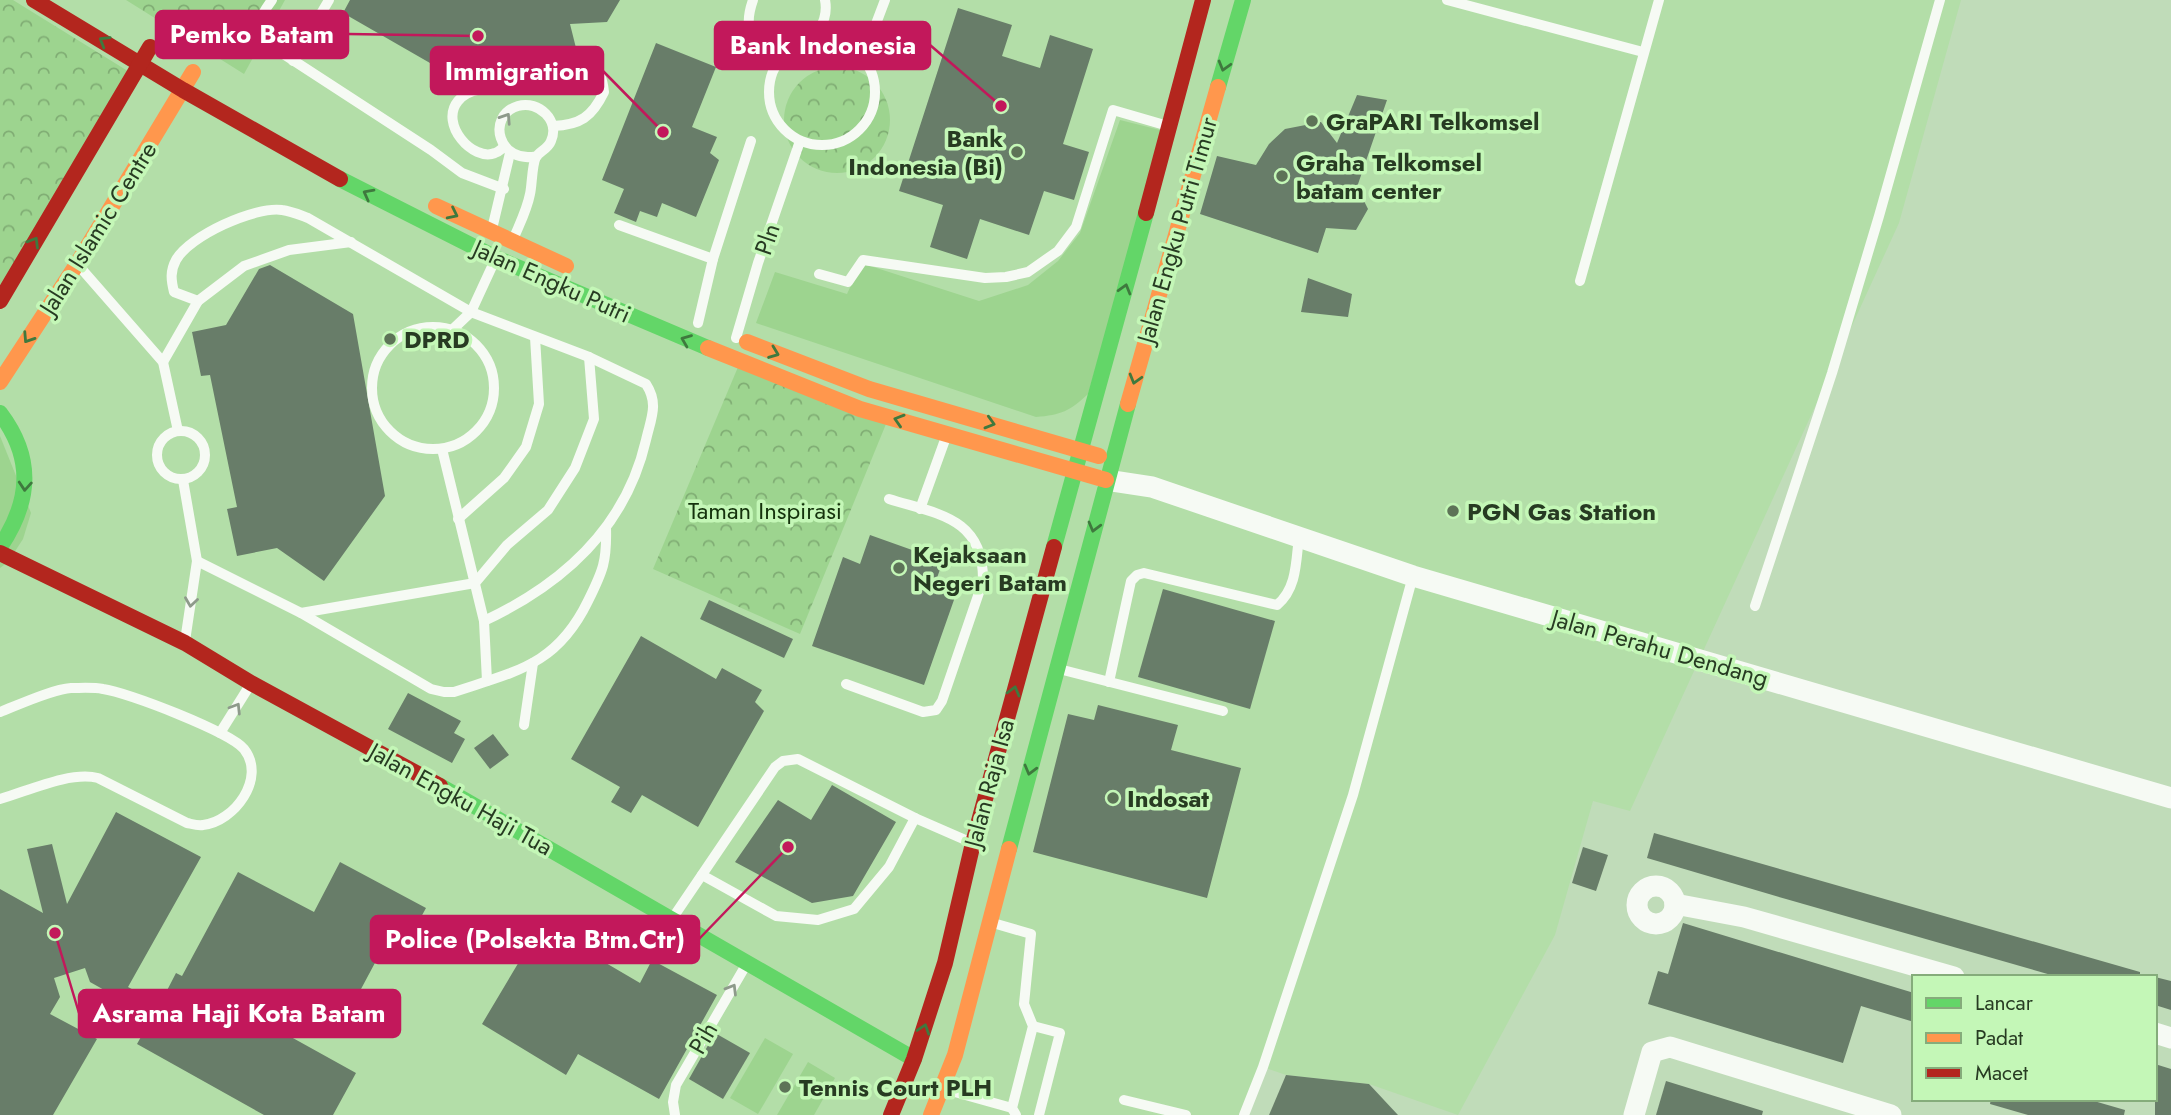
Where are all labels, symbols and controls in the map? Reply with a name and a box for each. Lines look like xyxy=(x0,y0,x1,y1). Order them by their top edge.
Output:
callout: Pemko Batam xyxy=(156,11,348,58)
text: Pemko Batam xyxy=(170,15,334,53)
callout: Bank Indonesia xyxy=(715,22,930,69)
text: Bank Indonesia xyxy=(730,26,916,64)
one-way arrow xyxy=(99,37,112,50)
callout: Immigration xyxy=(431,47,603,94)
text: Immigration xyxy=(445,52,589,90)
one-way arrow xyxy=(1218,59,1233,71)
place label: GraPARI Telkomsel xyxy=(1326,104,1539,139)
street label: Jalan Engku Putri Timur xyxy=(1127,112,1226,350)
one-way arrow xyxy=(497,113,510,126)
marker: GraPARI Telkomsel xyxy=(1304,113,1320,129)
place label: Bank Indonesia (Bi) xyxy=(848,121,1003,184)
street label: Jalan Islamic Centre xyxy=(29,135,165,324)
marker: Bank Indonesia (Bi) xyxy=(1009,144,1025,160)
place label: Graha Telkomsel batam center xyxy=(1296,145,1482,208)
marker: Graha Telkomsel batam center xyxy=(1274,168,1290,184)
one-way arrow xyxy=(363,189,375,203)
one-way arrow xyxy=(446,205,458,219)
street label: Pln xyxy=(745,219,789,259)
street label: Jalan Engku Putri xyxy=(465,229,636,331)
one-way arrow xyxy=(26,237,39,250)
one-way arrow xyxy=(1117,283,1131,295)
place label: DPRD xyxy=(404,322,470,357)
one-way arrow xyxy=(24,331,37,344)
marker: DPRD xyxy=(382,331,398,347)
one-way arrow xyxy=(681,334,693,348)
one-way arrow xyxy=(768,344,780,358)
one-way arrow xyxy=(1129,372,1143,384)
one-way arrow xyxy=(893,414,905,429)
one-way arrow xyxy=(984,415,996,430)
one-way arrow xyxy=(18,481,33,492)
park label: Taman Inspirasi xyxy=(688,493,842,528)
place label: PGN Gas Station xyxy=(1467,494,1656,529)
marker: PGN Gas Station xyxy=(1445,503,1461,519)
one-way arrow xyxy=(1087,521,1102,533)
place label: Kejaksaan Negeri Batam xyxy=(913,537,1067,600)
marker: Kejaksaan Negeri Batam xyxy=(891,560,907,576)
one-way arrow xyxy=(184,596,199,608)
street label: Jalan Perahu Dendang xyxy=(1545,599,1772,696)
one-way arrow xyxy=(1006,685,1020,697)
one-way arrow xyxy=(227,703,240,716)
street label: Jalan Raja Isa xyxy=(954,715,1023,854)
street label: Jalan Engku Haji Tua xyxy=(360,732,559,864)
one-way arrow xyxy=(1024,764,1038,776)
place label: Indosat xyxy=(1127,781,1209,816)
marker: Indosat xyxy=(1105,790,1121,806)
callout: Police (Polsekta Btm.Ctr) xyxy=(371,916,699,963)
text: Police (Polsekta Btm.Ctr) xyxy=(385,920,685,958)
legend xyxy=(1912,975,2157,1101)
one-way arrow xyxy=(724,983,737,996)
text: Lancar xyxy=(1975,988,2034,1018)
callout: Asrama Haji Kota Batam xyxy=(79,990,400,1037)
text: Asrama Haji Kota Batam xyxy=(92,994,386,1032)
street label: Pih xyxy=(680,1015,726,1061)
one-way arrow xyxy=(916,1023,930,1035)
text: Padat xyxy=(1975,1023,2023,1053)
text: Macet xyxy=(1975,1058,2028,1088)
place label: Tennis Court PLH xyxy=(799,1070,992,1105)
marker: Tennis Court PLH xyxy=(777,1079,793,1095)

